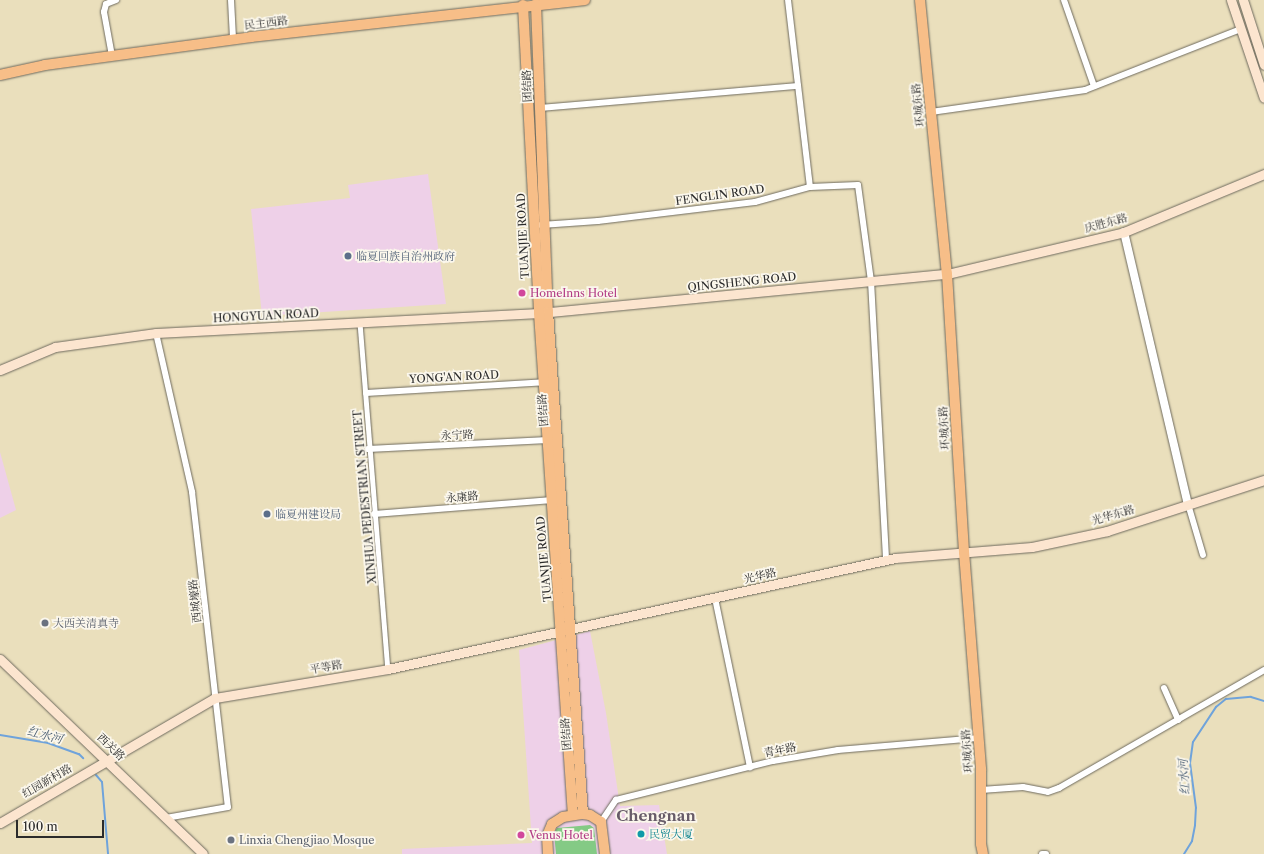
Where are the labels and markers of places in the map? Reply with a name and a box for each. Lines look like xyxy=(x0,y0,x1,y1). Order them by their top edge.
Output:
place label: 临夏回族自治州政府 xyxy=(356,249,455,263)
marker: 临夏回族自治州政府 xyxy=(343,251,353,261)
place label: HomeInns Hotel xyxy=(530,286,617,300)
marker: HomeInns Hotel xyxy=(517,288,527,298)
place label: 临夏州建设局 xyxy=(275,507,341,521)
marker: 临夏州建设局 xyxy=(262,509,272,519)
place label: 大西关清真寺 xyxy=(53,616,119,630)
marker: 大西关清真寺 xyxy=(40,618,50,628)
place label: 民贸大厦 xyxy=(649,827,693,841)
place label: Venus Hotel xyxy=(529,828,593,842)
marker: 民贸大厦 xyxy=(636,829,646,839)
marker: Venus Hotel xyxy=(516,830,526,840)
place label: Linxia Chengjiao Mosque xyxy=(239,833,374,847)
marker: Linxia Chengjiao Mosque xyxy=(226,835,236,845)

